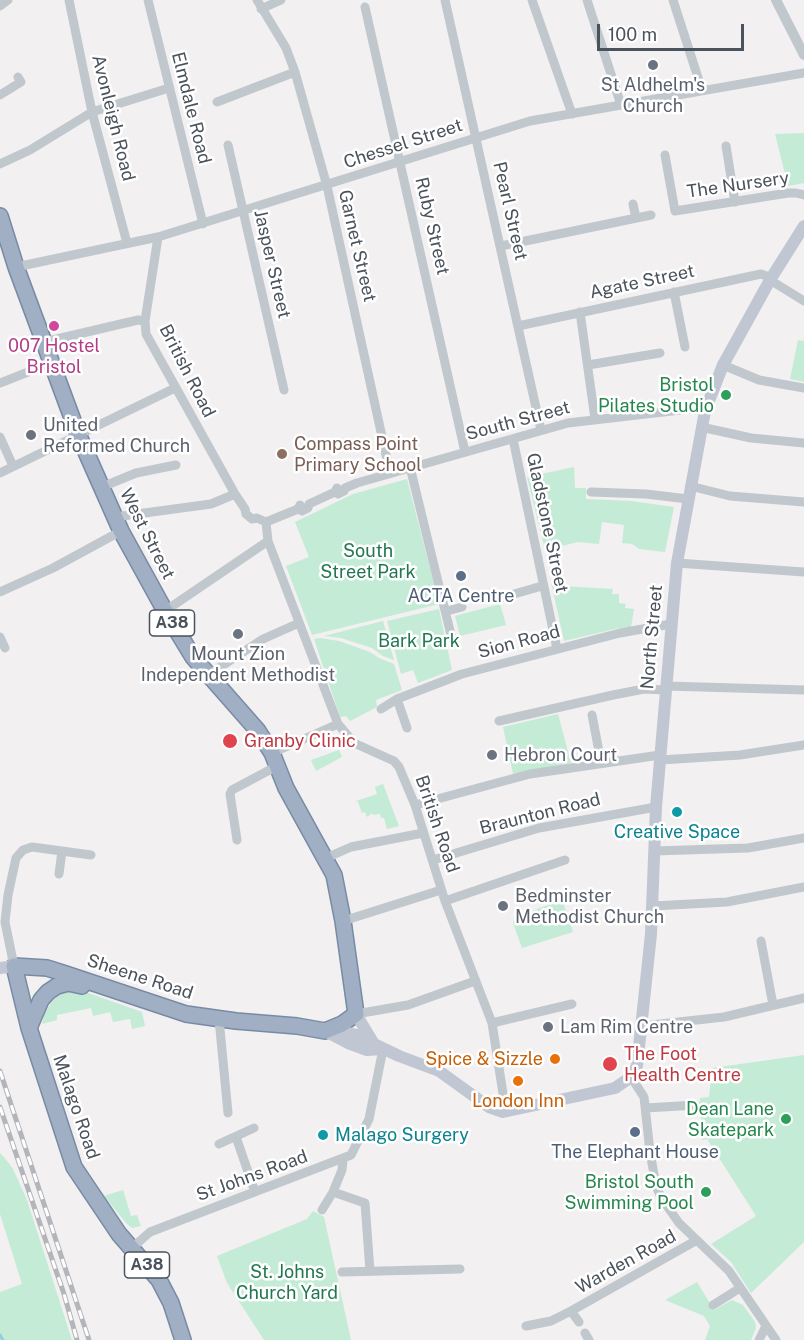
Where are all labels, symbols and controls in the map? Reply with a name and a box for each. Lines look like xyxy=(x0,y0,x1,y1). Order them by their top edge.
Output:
scale bar xyxy=(600,12,747,50)
text: 100 m xyxy=(608,24,657,45)
street label: Elmdale Road xyxy=(167,50,215,166)
street label: Avonleigh Road xyxy=(87,53,139,183)
marker: St Aldhelm's Church xyxy=(646,58,660,72)
place label: St Aldhelm's Church xyxy=(601,74,705,116)
street label: Chessel Street xyxy=(341,115,465,173)
street label: Pearl Street xyxy=(488,159,532,263)
street label: The Nursery xyxy=(686,167,790,203)
street label: Ruby Street xyxy=(410,175,454,277)
street label: Garnet Street xyxy=(334,188,380,304)
street label: Jasper Street xyxy=(249,208,295,320)
street label: Agate Street xyxy=(587,260,697,304)
marker: 007 Hostel Bristol xyxy=(47,319,61,333)
street label: British Road xyxy=(154,321,220,421)
place label: 007 Hostel Bristol xyxy=(8,335,100,378)
place label: Bristol Pilates Studio xyxy=(598,374,714,416)
marker: Bristol Pilates Studio xyxy=(719,388,733,402)
street label: South Street xyxy=(464,397,572,445)
place label: United Reformed Church xyxy=(43,414,190,456)
marker: United Reformed Church xyxy=(24,428,38,442)
place label: Compass Point Primary School xyxy=(294,433,422,476)
marker: Compass Point Primary School xyxy=(275,447,289,461)
street label: Gladstone Street xyxy=(522,451,572,595)
street label: West Street xyxy=(115,485,179,583)
park label: South Street Park xyxy=(320,540,416,582)
marker: ACTA Centre xyxy=(454,569,468,583)
street label: North Street xyxy=(637,584,667,690)
place label: ACTA Centre xyxy=(407,585,515,607)
road number: A38 xyxy=(150,610,195,636)
street label: Sion Road xyxy=(476,621,562,663)
marker: Mount Zion Independent Methodist xyxy=(231,627,245,641)
park label: Bark Park xyxy=(378,630,460,652)
place label: Mount Zion Independent Methodist xyxy=(141,643,335,686)
place label: Granby Clinic xyxy=(244,730,356,752)
marker: Granby Clinic xyxy=(221,732,239,750)
place label: Hebron Court xyxy=(504,744,617,766)
marker: Hebron Court xyxy=(485,748,499,762)
street label: British Road xyxy=(410,772,464,876)
street label: Braunton Road xyxy=(477,789,603,839)
marker: Creative Space xyxy=(670,805,684,819)
place label: Creative Space xyxy=(614,821,740,843)
place label: Bedminster Methodist Church xyxy=(515,885,664,928)
marker: Bedminster Methodist Church xyxy=(496,899,510,913)
street label: Sheene Road xyxy=(84,950,196,1004)
place label: Lam Rim Centre xyxy=(560,1016,693,1038)
marker: Lam Rim Centre xyxy=(541,1020,555,1034)
place label: The Foot Health Centre xyxy=(624,1043,741,1086)
place label: Spice & Sizzle xyxy=(425,1048,543,1070)
street label: Malago Road xyxy=(48,1052,104,1162)
marker: Spice & Sizzle xyxy=(548,1052,562,1066)
marker: The Foot Health Centre xyxy=(601,1055,619,1073)
marker: London Inn xyxy=(511,1074,525,1088)
place label: London Inn xyxy=(472,1090,564,1112)
place label: Dean Lane Skatepark xyxy=(686,1098,774,1140)
marker: Dean Lane Skatepark xyxy=(779,1112,793,1126)
place label: Malago Surgery xyxy=(335,1124,469,1146)
marker: The Elephant House xyxy=(628,1125,642,1139)
marker: Malago Surgery xyxy=(316,1128,330,1142)
place label: The Elephant House xyxy=(551,1141,719,1163)
street label: St Johns Road xyxy=(193,1146,311,1206)
place label: Bristol South Swimming Pool xyxy=(564,1171,694,1214)
marker: Bristol South Swimming Pool xyxy=(699,1185,713,1199)
street label: Warden Road xyxy=(572,1226,680,1298)
road number: A38 xyxy=(124,1252,170,1278)
park label: St. Johns Church Yard xyxy=(236,1261,338,1304)

